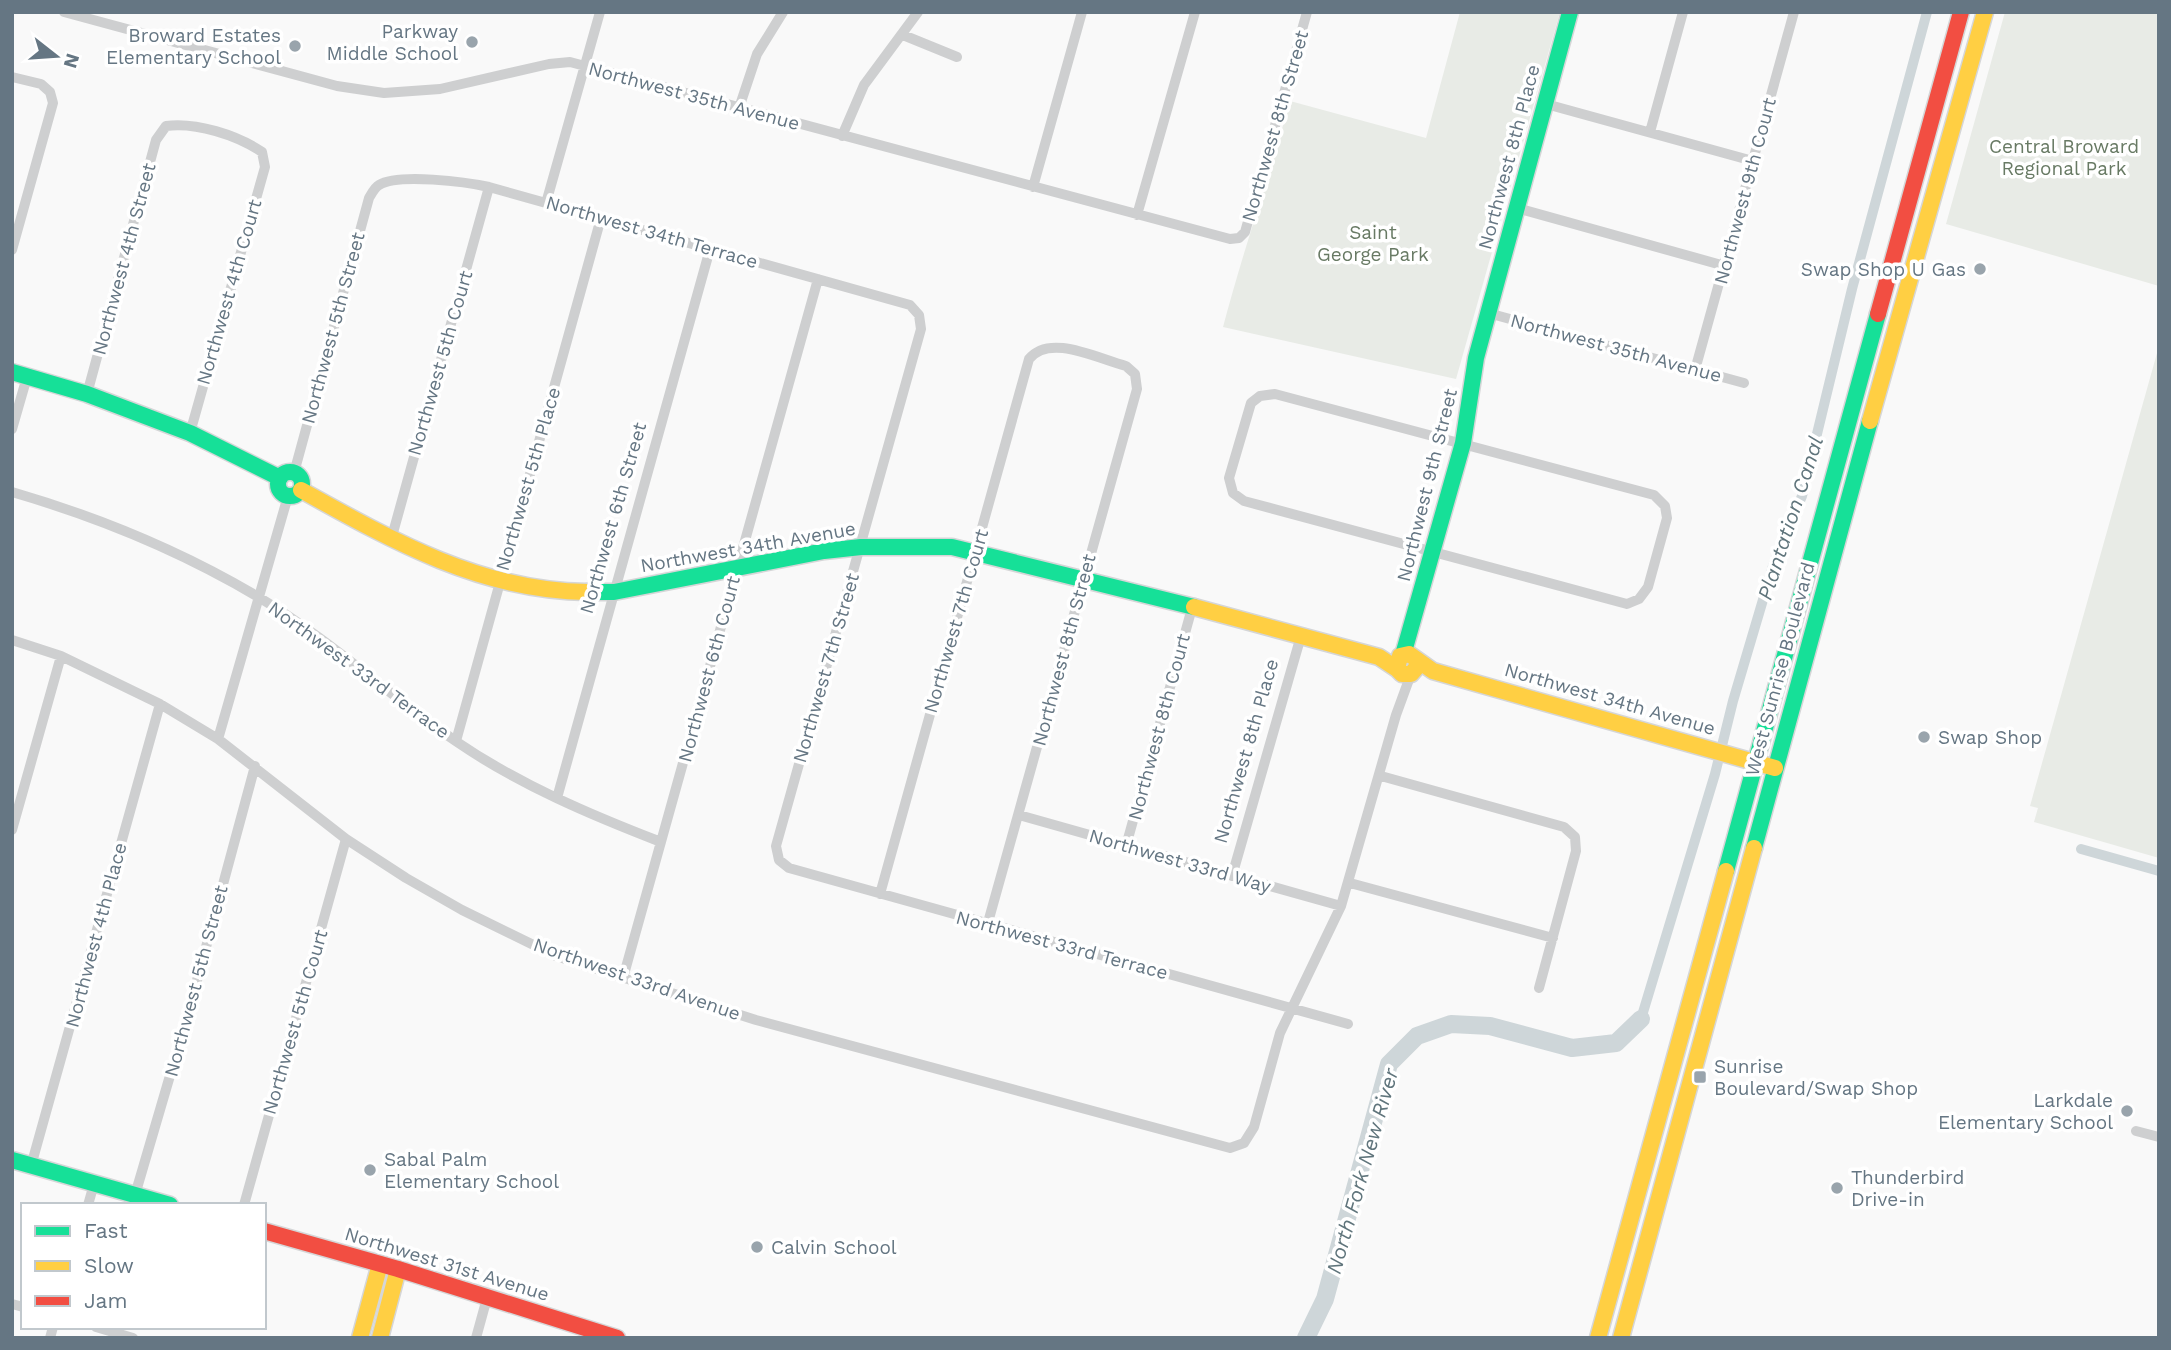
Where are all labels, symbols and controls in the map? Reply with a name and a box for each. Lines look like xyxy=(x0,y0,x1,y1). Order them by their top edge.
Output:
place label: Parkway Middle School xyxy=(326,20,458,65)
north arrow xyxy=(21,21,91,91)
place label: Broward Estates Elementary School xyxy=(106,24,281,69)
street label: Northwest 8th Street xyxy=(1237,28,1313,224)
marker: Parkway Middle School xyxy=(464,34,480,50)
marker: Broward Estates Elementary School xyxy=(287,38,303,54)
text: N xyxy=(59,51,85,71)
street label: Northwest 35th Avenue xyxy=(586,57,802,135)
street label: Northwest 8th Place xyxy=(1473,62,1545,252)
street label: Northwest 9th Court xyxy=(1709,95,1781,287)
park label: Central Broward Regional Park xyxy=(1989,135,2139,180)
street label: Northwest 4th Street xyxy=(87,160,161,358)
street label: Northwest 34th Terrace xyxy=(543,191,761,273)
street label: Northwest 4th Court xyxy=(191,196,267,387)
park label: Saint George Park xyxy=(1317,221,1429,266)
street label: Northwest 5th Street xyxy=(296,230,370,426)
place label: Swap Shop U Gas xyxy=(1801,258,1966,281)
marker: Swap Shop U Gas xyxy=(1972,261,1988,277)
street label: Northwest 5th Court xyxy=(403,268,477,458)
street label: Northwest 35th Avenue xyxy=(1508,309,1724,387)
street label: Northwest 5th Place xyxy=(491,385,565,573)
street label: Northwest 9th Street xyxy=(1392,386,1462,584)
street label: Northwest 6th Street xyxy=(575,420,651,616)
water label: Plantation Canal xyxy=(1752,433,1828,603)
street label: Northwest 34th Avenue xyxy=(639,517,857,577)
street label: Northwest 7th Court xyxy=(919,526,993,716)
street label: Northwest 8th Street xyxy=(1027,551,1101,749)
street label: West Sunrise Boulevard xyxy=(1740,559,1820,779)
street label: Northwest 7th Street xyxy=(788,570,864,765)
street label: Northwest 6th Court xyxy=(673,573,745,765)
street label: Northwest 33rd Terrace xyxy=(264,597,454,743)
street label: Northwest 8th Court xyxy=(1123,631,1195,823)
street label: Northwest 8th Place xyxy=(1209,656,1283,846)
street label: Northwest 34th Avenue xyxy=(1502,658,1718,740)
place label: Swap Shop xyxy=(1938,726,2042,749)
marker: Swap Shop xyxy=(1916,729,1932,745)
street label: Northwest 33rd Way xyxy=(1086,824,1274,898)
street label: Northwest 4th Place xyxy=(60,840,132,1030)
street label: Northwest 5th Street xyxy=(159,883,233,1079)
street label: Northwest 33rd Terrace xyxy=(954,906,1170,984)
street label: Northwest 5th Court xyxy=(258,927,332,1117)
street label: Northwest 33rd Avenue xyxy=(530,933,744,1025)
place label: Sunrise Boulevard/Swap Shop xyxy=(1714,1055,1918,1100)
water label: North Fork New River xyxy=(1321,1065,1404,1277)
marker: Sunrise Boulevard/Swap Shop xyxy=(1692,1069,1708,1085)
place label: Larkdale Elementary School xyxy=(1938,1089,2113,1134)
marker: Larkdale Elementary School xyxy=(2119,1103,2135,1119)
place label: Sabal Palm Elementary School xyxy=(384,1148,559,1193)
marker: Sabal Palm Elementary School xyxy=(362,1162,378,1178)
place label: Thunderbird Drive-in xyxy=(1851,1166,1964,1211)
marker: Thunderbird Drive-in xyxy=(1829,1180,1845,1196)
legend xyxy=(21,1203,266,1329)
text: Fast xyxy=(84,1218,128,1243)
street label: Northwest 31st Avenue xyxy=(342,1222,552,1306)
place label: Calvin School xyxy=(771,1236,897,1259)
marker: Calvin School xyxy=(749,1239,765,1255)
text: Slow xyxy=(84,1253,134,1278)
text: Jam xyxy=(84,1288,127,1313)

